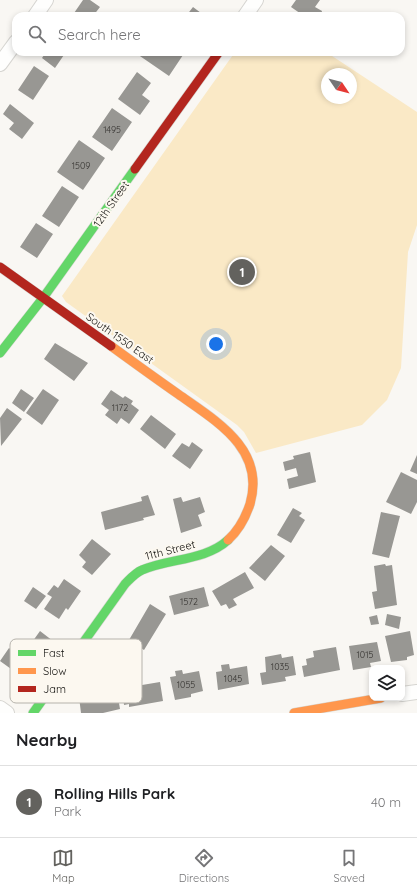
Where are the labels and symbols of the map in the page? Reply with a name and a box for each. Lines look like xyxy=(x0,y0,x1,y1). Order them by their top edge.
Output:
north arrow xyxy=(321,68,357,104)
house number: 1495 xyxy=(103,124,121,135)
house number: 1509 xyxy=(72,160,90,171)
street label: 12th Street xyxy=(90,178,132,230)
pin: 1 xyxy=(229,257,255,287)
street label: South 1550 East xyxy=(83,309,157,367)
your location xyxy=(206,334,226,354)
house number: 1172 xyxy=(112,402,128,413)
street label: 11th Street xyxy=(143,537,197,563)
house number: 1572 xyxy=(180,596,198,607)
legend xyxy=(10,639,142,703)
text: Fast xyxy=(43,646,65,660)
house number: 1015 xyxy=(357,649,374,660)
house number: 1035 xyxy=(271,661,289,672)
text: Slow xyxy=(43,664,67,678)
house number: 1045 xyxy=(224,673,242,684)
house number: 1055 xyxy=(177,679,195,690)
text: Jam xyxy=(43,682,66,696)

